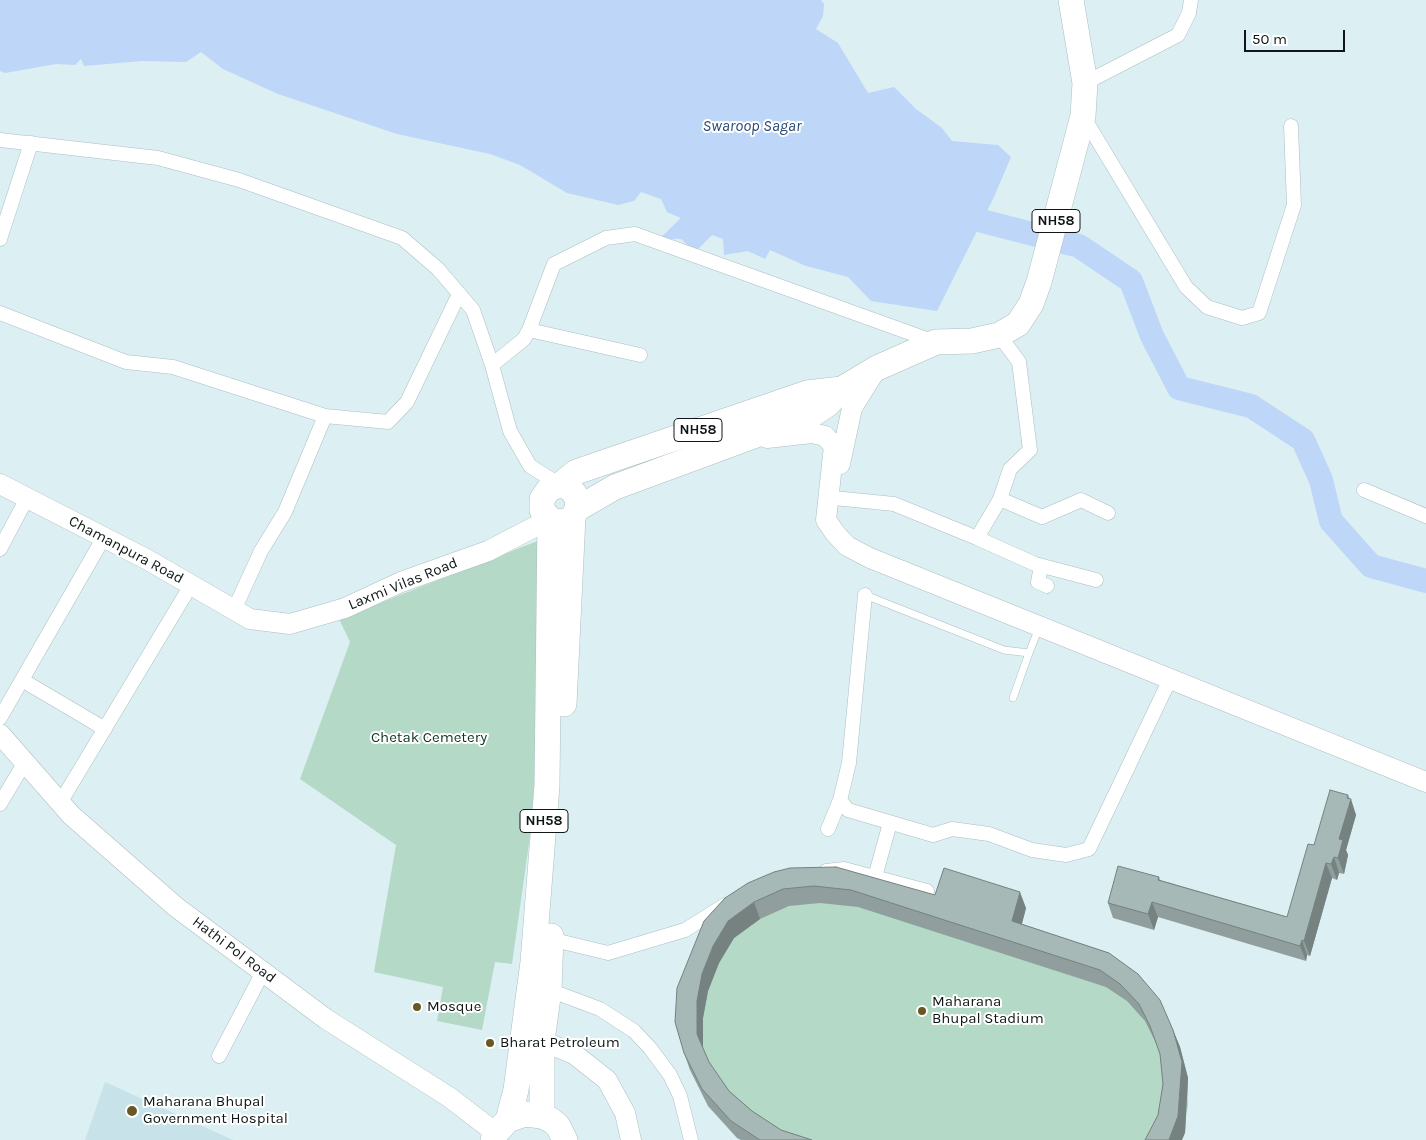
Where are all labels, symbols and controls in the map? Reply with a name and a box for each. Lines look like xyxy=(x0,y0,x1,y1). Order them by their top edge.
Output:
scale bar xyxy=(1246,20,1347,52)
text: 50 m xyxy=(1252,30,1287,48)
water label: Swaroop Sagar xyxy=(703,116,801,136)
road number: NH58 xyxy=(1032,210,1080,232)
road number: NH58 xyxy=(674,418,722,442)
street label: Chamanpura Road xyxy=(66,512,186,588)
street label: Laxmi Vilas Road xyxy=(346,554,460,614)
park label: Chetak Cemetery xyxy=(371,729,487,747)
road number: NH58 xyxy=(520,809,568,832)
street label: Hathi Pol Road xyxy=(189,913,279,987)
place label: Maharana Bhupal Stadium xyxy=(932,993,1044,1028)
place label: Mosque xyxy=(427,998,481,1016)
marker: Mosque xyxy=(411,1001,423,1013)
marker: Maharana Bhupal Stadium xyxy=(916,1005,928,1017)
place label: Bharat Petroleum xyxy=(500,1034,620,1052)
marker: Bharat Petroleum xyxy=(484,1037,496,1049)
place label: Maharana Bhupal Government Hospital xyxy=(143,1093,288,1128)
marker: Maharana Bhupal Government Hospital xyxy=(125,1104,139,1118)

